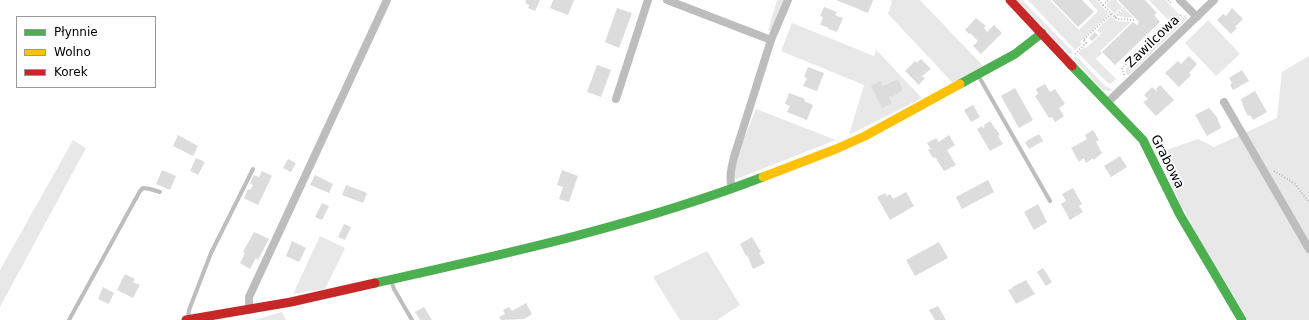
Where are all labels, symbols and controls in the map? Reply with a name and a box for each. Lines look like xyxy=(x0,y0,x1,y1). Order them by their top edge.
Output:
street label: Zawilcowa xyxy=(1123,13,1183,71)
legend xyxy=(16,16,156,88)
text: Płynnie xyxy=(54,25,98,39)
text: Wolno xyxy=(54,45,91,59)
text: Korek xyxy=(54,65,88,79)
street label: Grabowa xyxy=(1147,133,1187,191)

